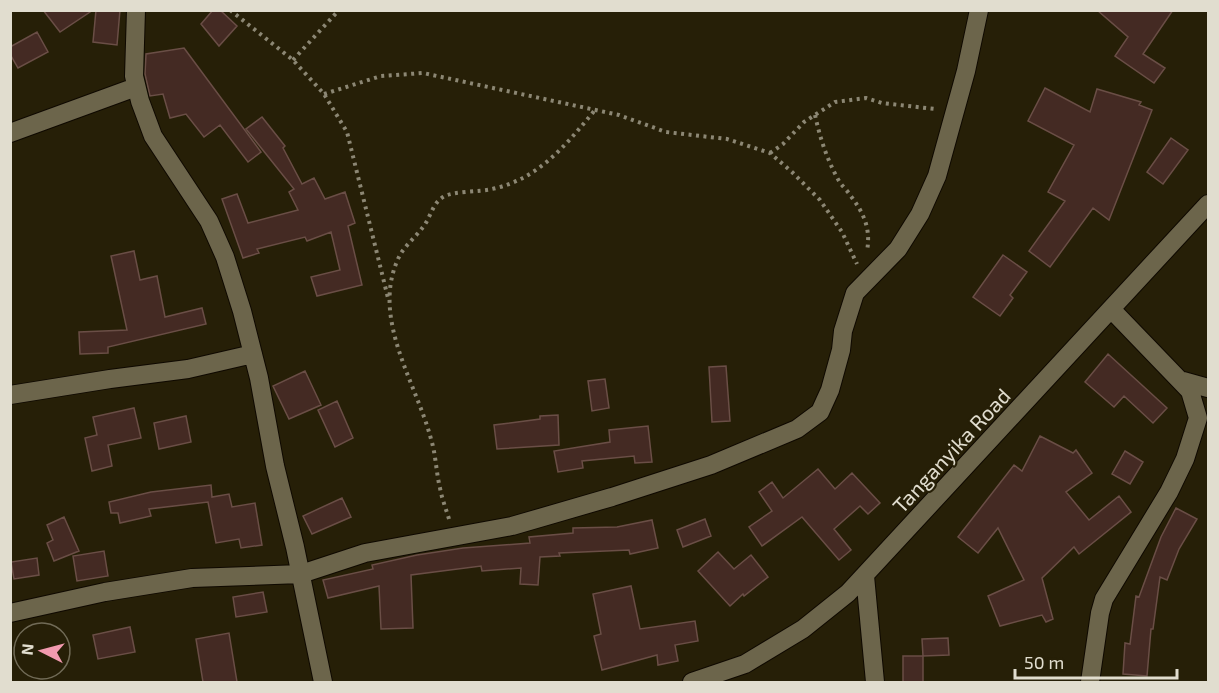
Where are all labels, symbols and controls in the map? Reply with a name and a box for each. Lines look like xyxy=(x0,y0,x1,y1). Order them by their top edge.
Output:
street label: Tanganyika Road xyxy=(887,383,1015,517)
north arrow xyxy=(12,621,72,681)
scale bar xyxy=(1015,642,1177,680)
text: N xyxy=(17,643,37,656)
text: 50 m xyxy=(1024,651,1064,673)

